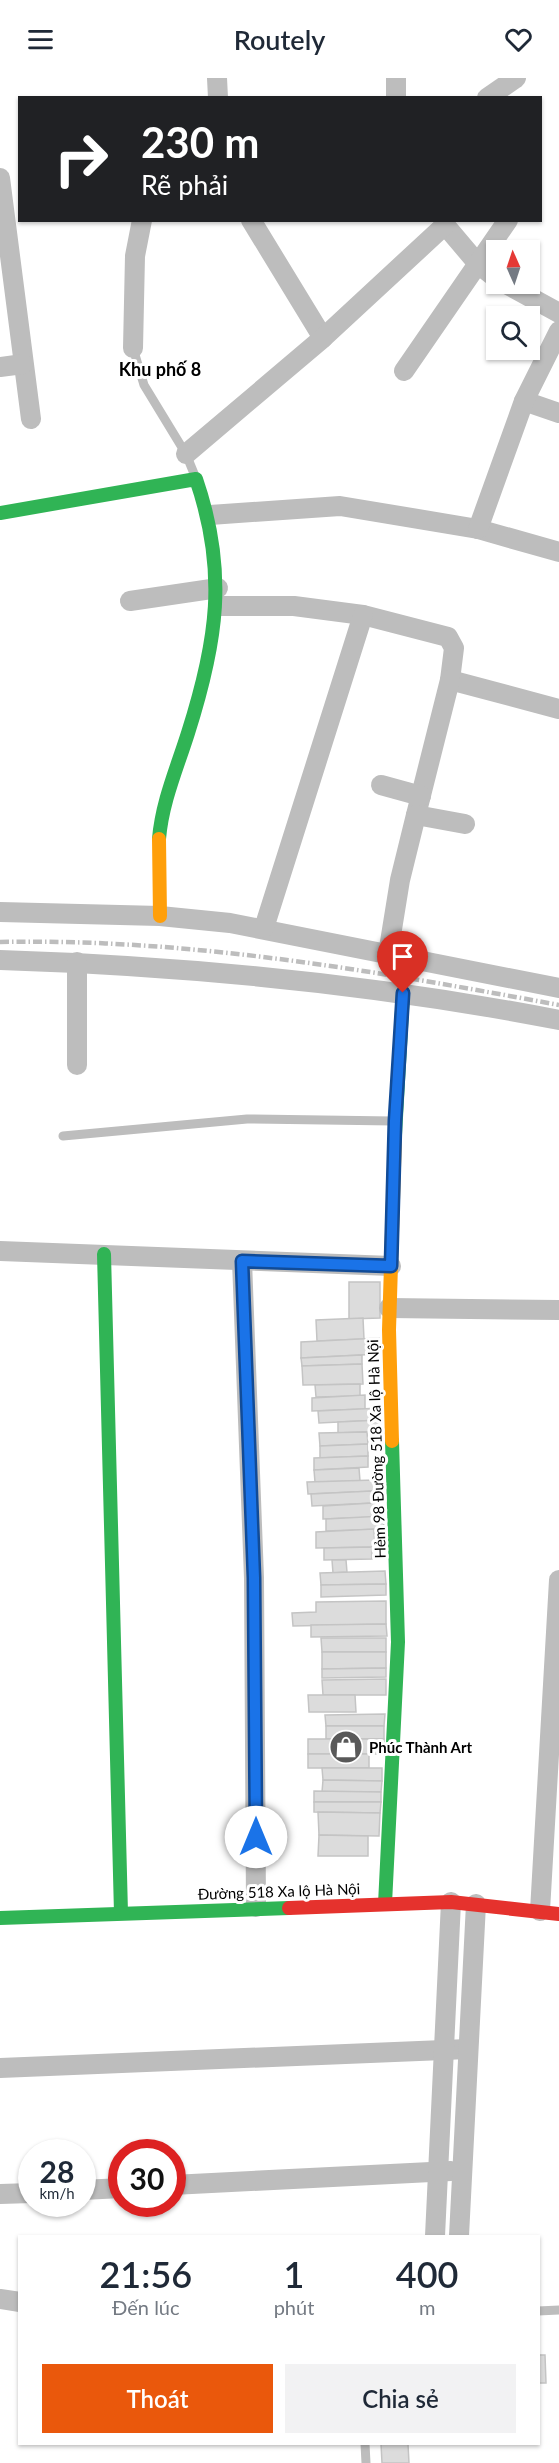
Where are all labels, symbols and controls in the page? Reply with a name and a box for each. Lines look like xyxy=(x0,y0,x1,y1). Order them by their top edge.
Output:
icon: menu xyxy=(24,23,57,56)
text: Routely xyxy=(234,23,325,56)
icon: heart xyxy=(502,23,535,56)
text: 230 m xyxy=(141,117,259,167)
icon: right xyxy=(42,120,120,198)
text: Rẽ phải xyxy=(141,168,228,201)
north arrow xyxy=(486,240,540,294)
map controls xyxy=(486,240,540,360)
button: search xyxy=(486,306,540,360)
district label: Khu phố 8 xyxy=(119,358,201,380)
pin xyxy=(377,931,428,993)
icon: arrive xyxy=(386,940,419,973)
street label: Hẻm 98 Đường 518 Xa lộ Hà Nội xyxy=(363,1339,389,1559)
shop icon: Phúc Thành Art xyxy=(328,1729,364,1765)
place label: Phúc Thành Art xyxy=(369,1738,473,1756)
position arrow xyxy=(224,1805,288,1869)
street label: Đường 518 Xa lộ Hà Nội xyxy=(197,1879,361,1903)
speed limit sign: 30 xyxy=(108,2139,186,2217)
text: 28 xyxy=(40,2153,74,2189)
text: km/h xyxy=(39,2184,75,2202)
text: 21:56 xyxy=(99,2252,192,2296)
text: 1 xyxy=(284,2252,304,2296)
text: 400 xyxy=(396,2252,458,2296)
text: Đến lúc xyxy=(112,2295,180,2319)
text: phút xyxy=(274,2295,314,2319)
text: m xyxy=(419,2295,435,2319)
button: Thoát xyxy=(42,2364,273,2433)
button: Chia sẻ xyxy=(285,2364,516,2433)

